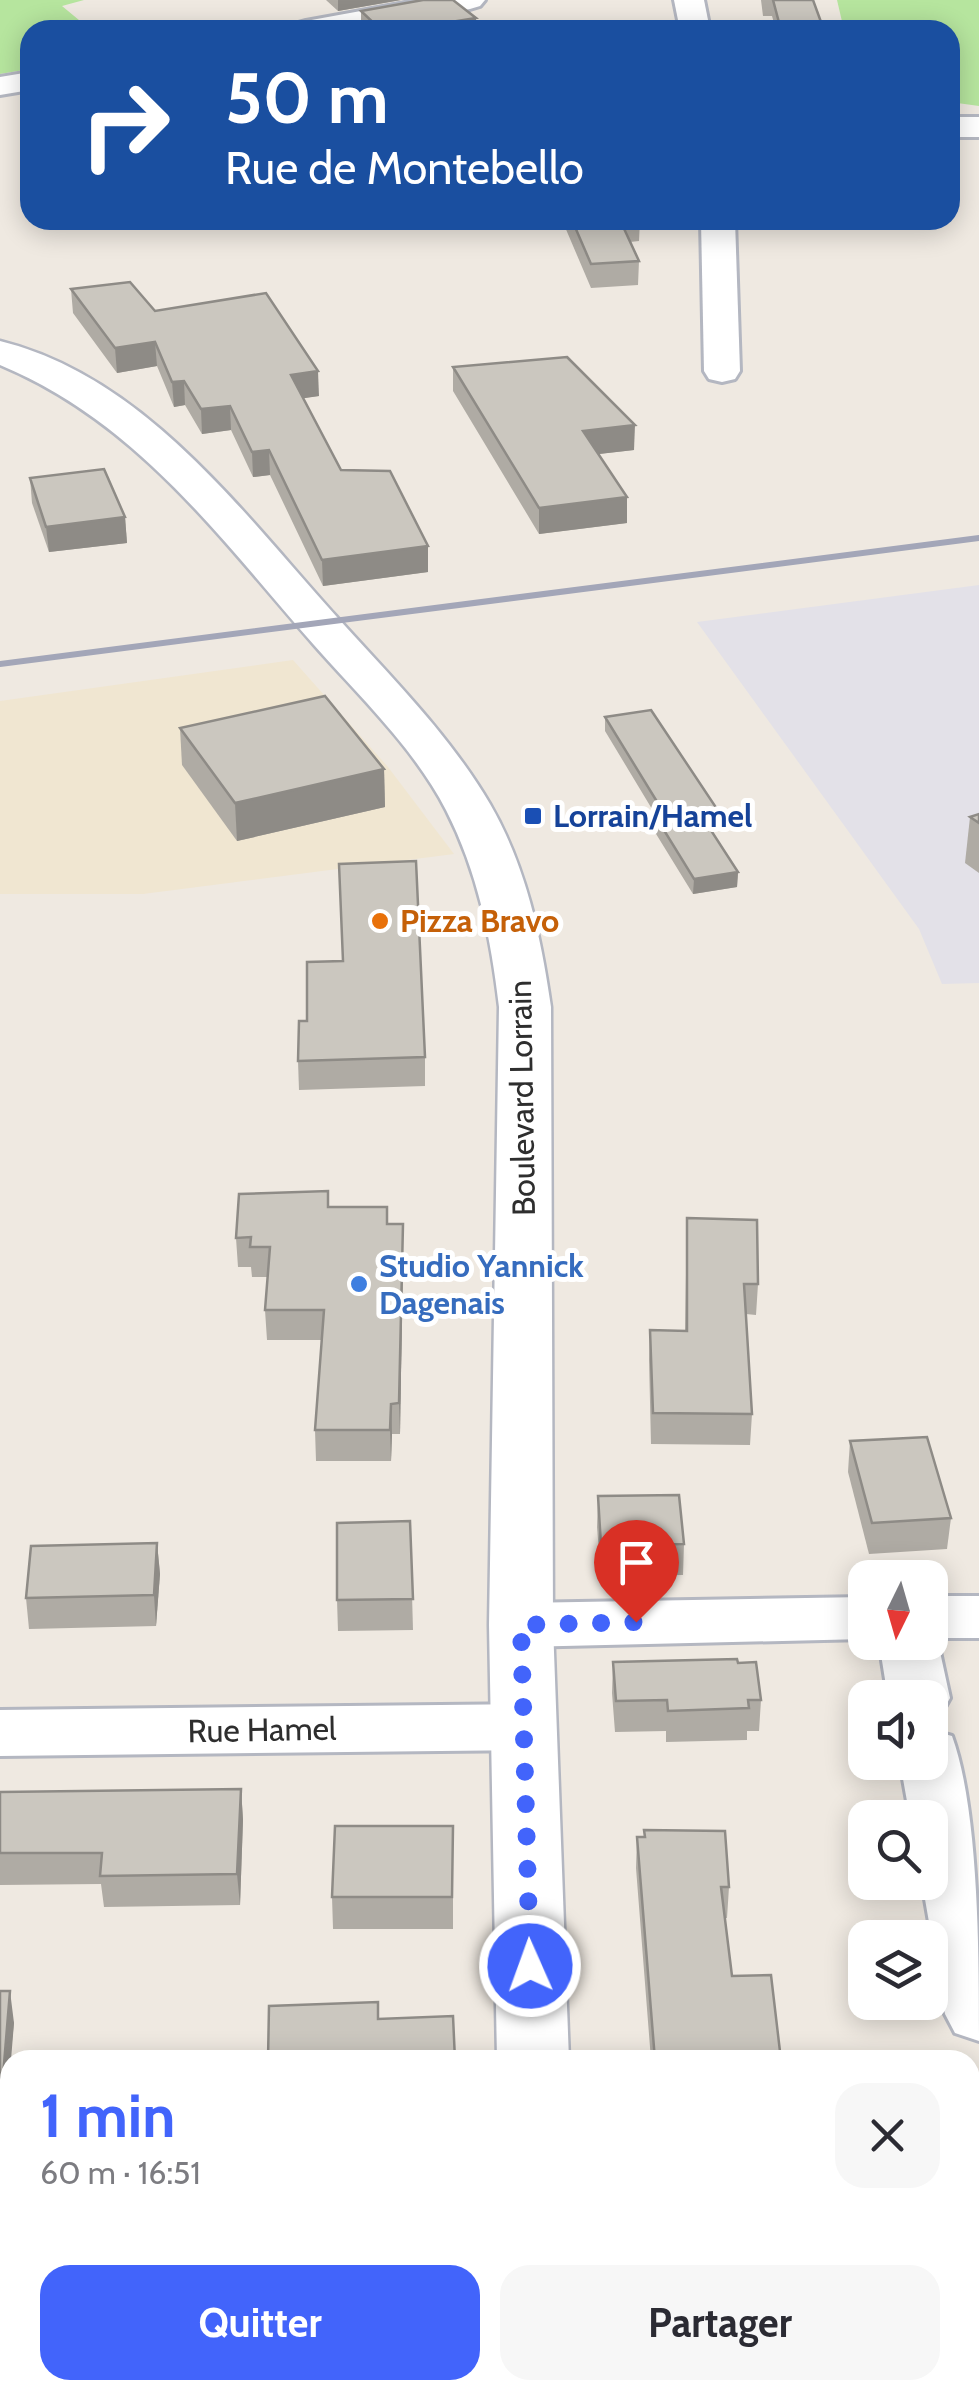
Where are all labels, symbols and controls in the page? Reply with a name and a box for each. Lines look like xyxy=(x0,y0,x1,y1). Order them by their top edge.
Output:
text: 50 m xyxy=(225,55,389,141)
icon: right xyxy=(60,60,190,190)
text: Rue de Montebello xyxy=(225,141,584,195)
place label: Lorrain/Hamel xyxy=(553,796,752,835)
marker: Lorrain/Hamel xyxy=(522,805,544,827)
place label: Pizza Bravo xyxy=(400,901,559,940)
marker: Pizza Bravo xyxy=(369,910,391,932)
street label: Boulevard Lorrain xyxy=(500,980,543,1216)
place label: Studio Yannick Dagenais xyxy=(379,1246,584,1322)
marker: Studio Yannick Dagenais xyxy=(348,1273,370,1295)
pin xyxy=(594,1520,679,1623)
icon: arrive xyxy=(609,1535,664,1590)
north arrow xyxy=(848,1560,948,1660)
map controls xyxy=(848,1560,948,2020)
button: sound xyxy=(848,1680,948,1780)
street label: Rue Hamel xyxy=(187,1709,337,1750)
button: search xyxy=(848,1800,948,1900)
position arrow xyxy=(478,1914,582,2018)
button: layers xyxy=(848,1920,948,2020)
text: 1 min xyxy=(40,2079,175,2152)
button: close xyxy=(835,2083,940,2188)
text: 60 m · 16:51 xyxy=(40,2153,201,2192)
button: Quitter xyxy=(40,2265,480,2380)
button: Partager xyxy=(500,2265,940,2380)

